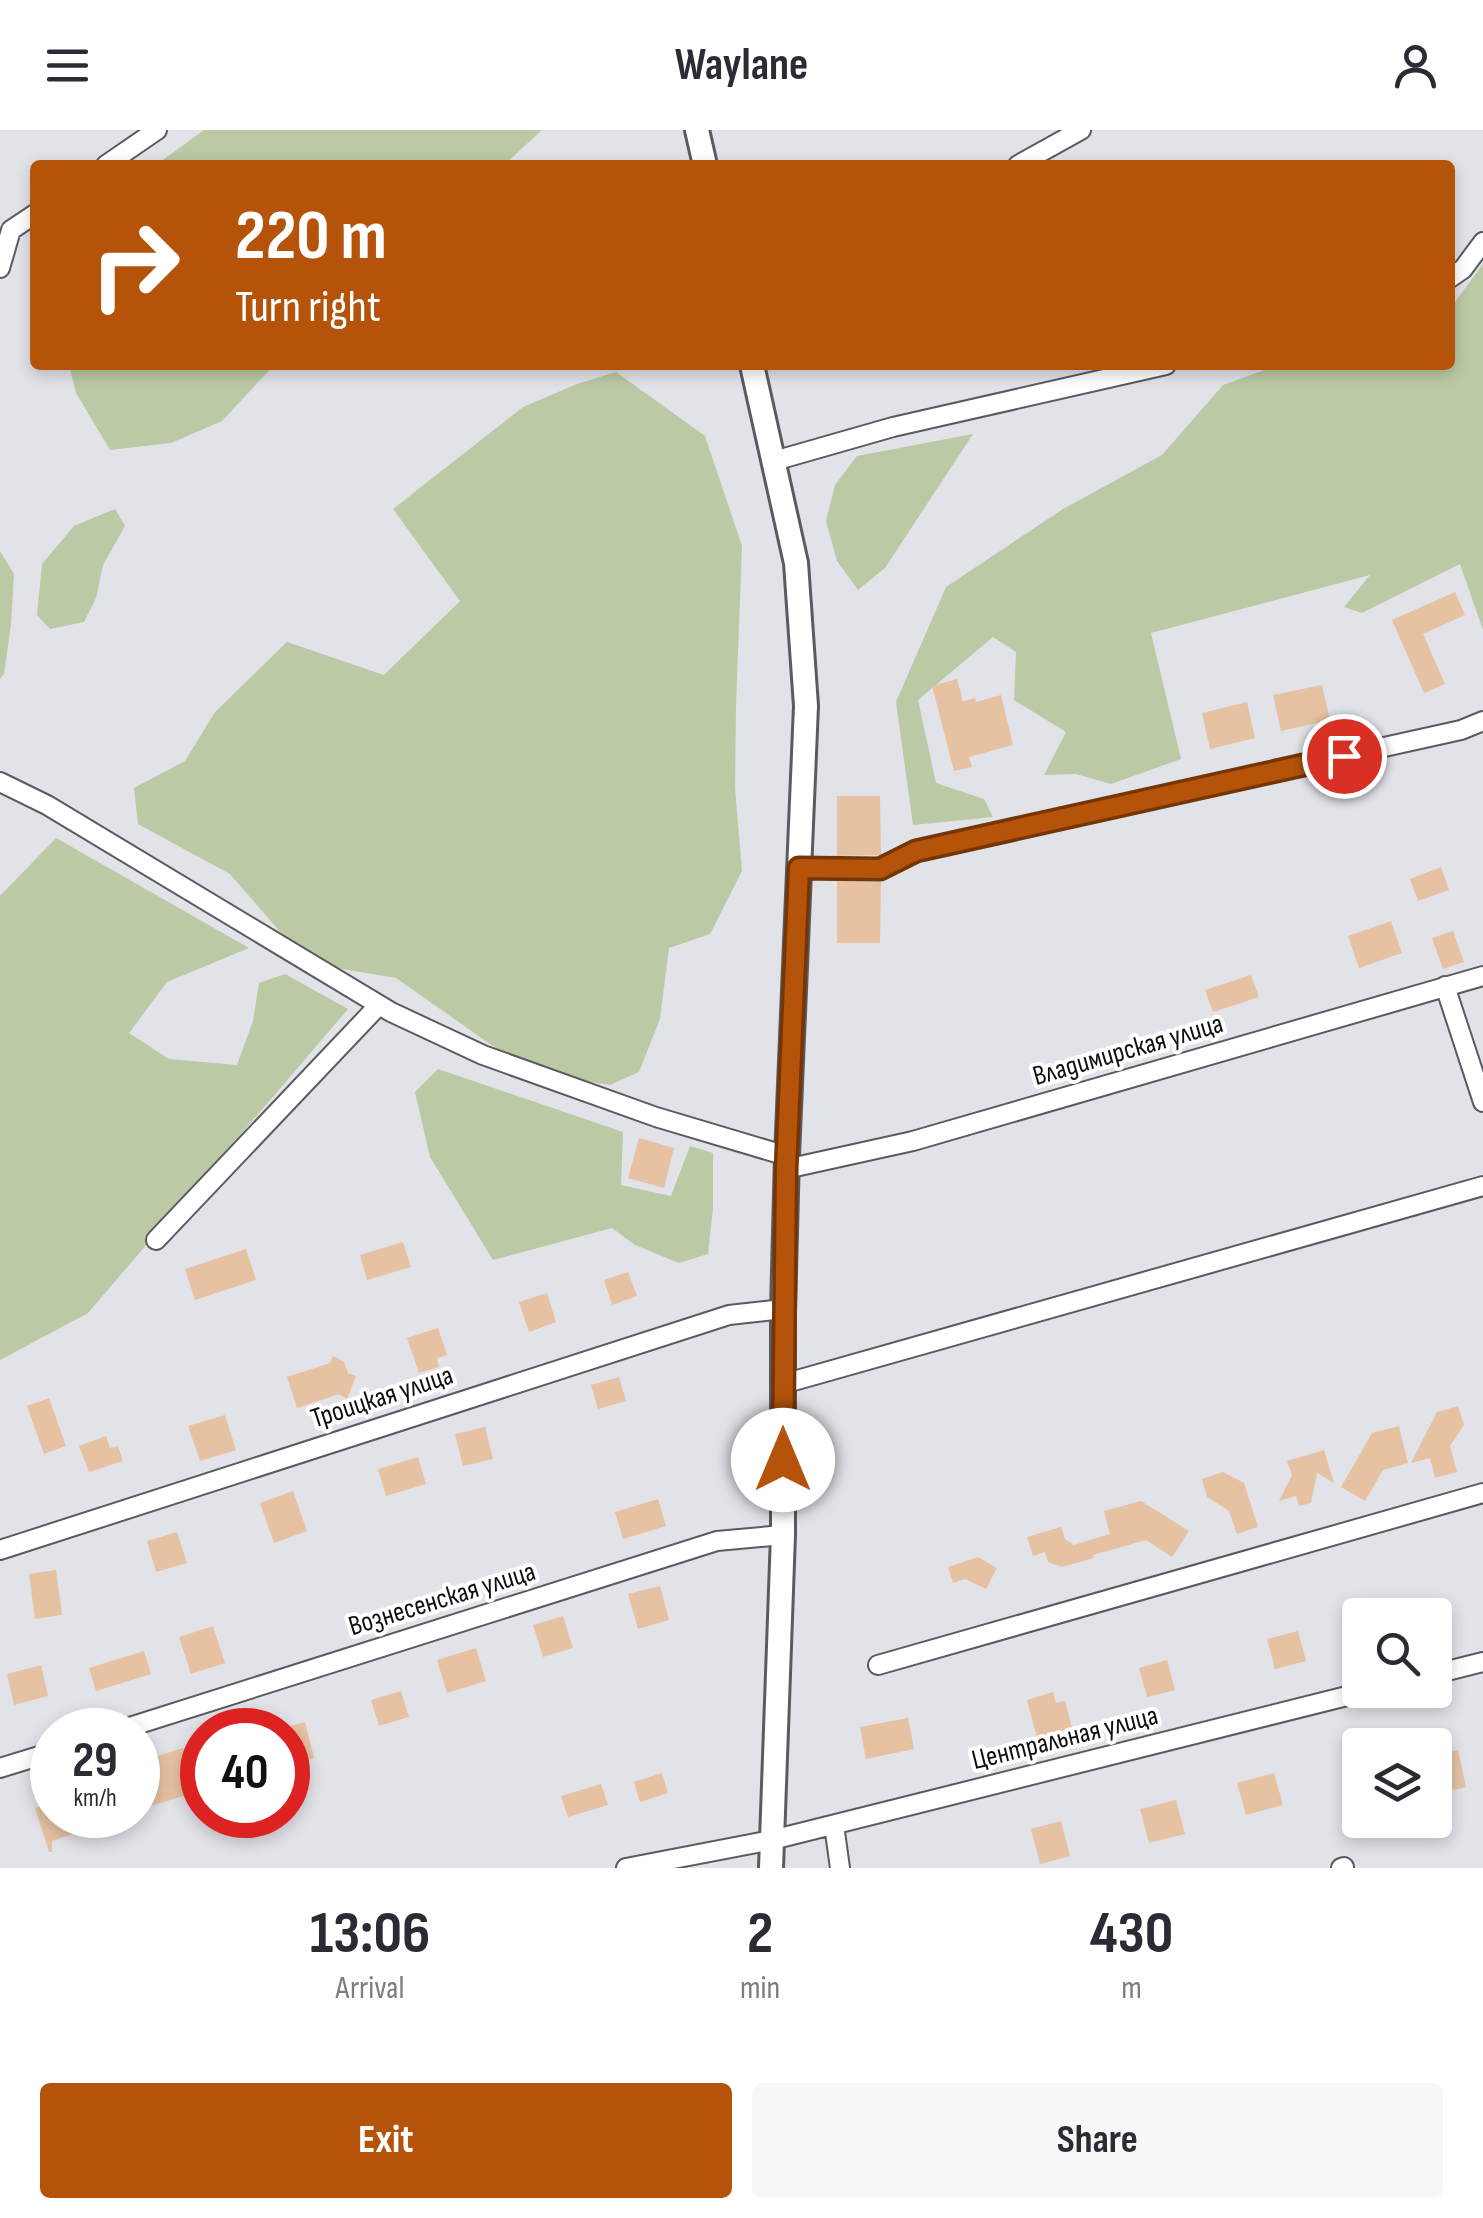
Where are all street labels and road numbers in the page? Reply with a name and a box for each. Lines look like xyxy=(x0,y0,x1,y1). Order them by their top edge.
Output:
street label: Владимирская улица xyxy=(1029,1007,1227,1093)
street label: Троицкая улица xyxy=(307,1359,457,1435)
street label: Вознесенская улица xyxy=(345,1555,539,1643)
street label: Центральная улица xyxy=(969,1699,1161,1777)

